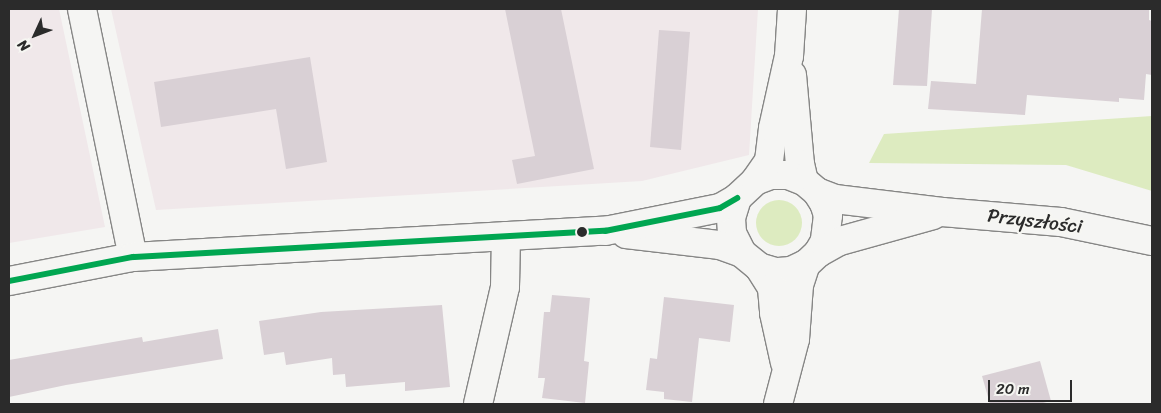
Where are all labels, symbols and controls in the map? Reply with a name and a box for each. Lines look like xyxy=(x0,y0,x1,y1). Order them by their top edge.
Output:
north arrow xyxy=(10,10,60,60)
text: N xyxy=(11,34,36,58)
street label: Przyszłości xyxy=(986,204,1084,238)
unlabelled marker xyxy=(577,227,587,237)
scale bar xyxy=(991,370,1075,402)
text: 20 m xyxy=(996,376,1030,402)

